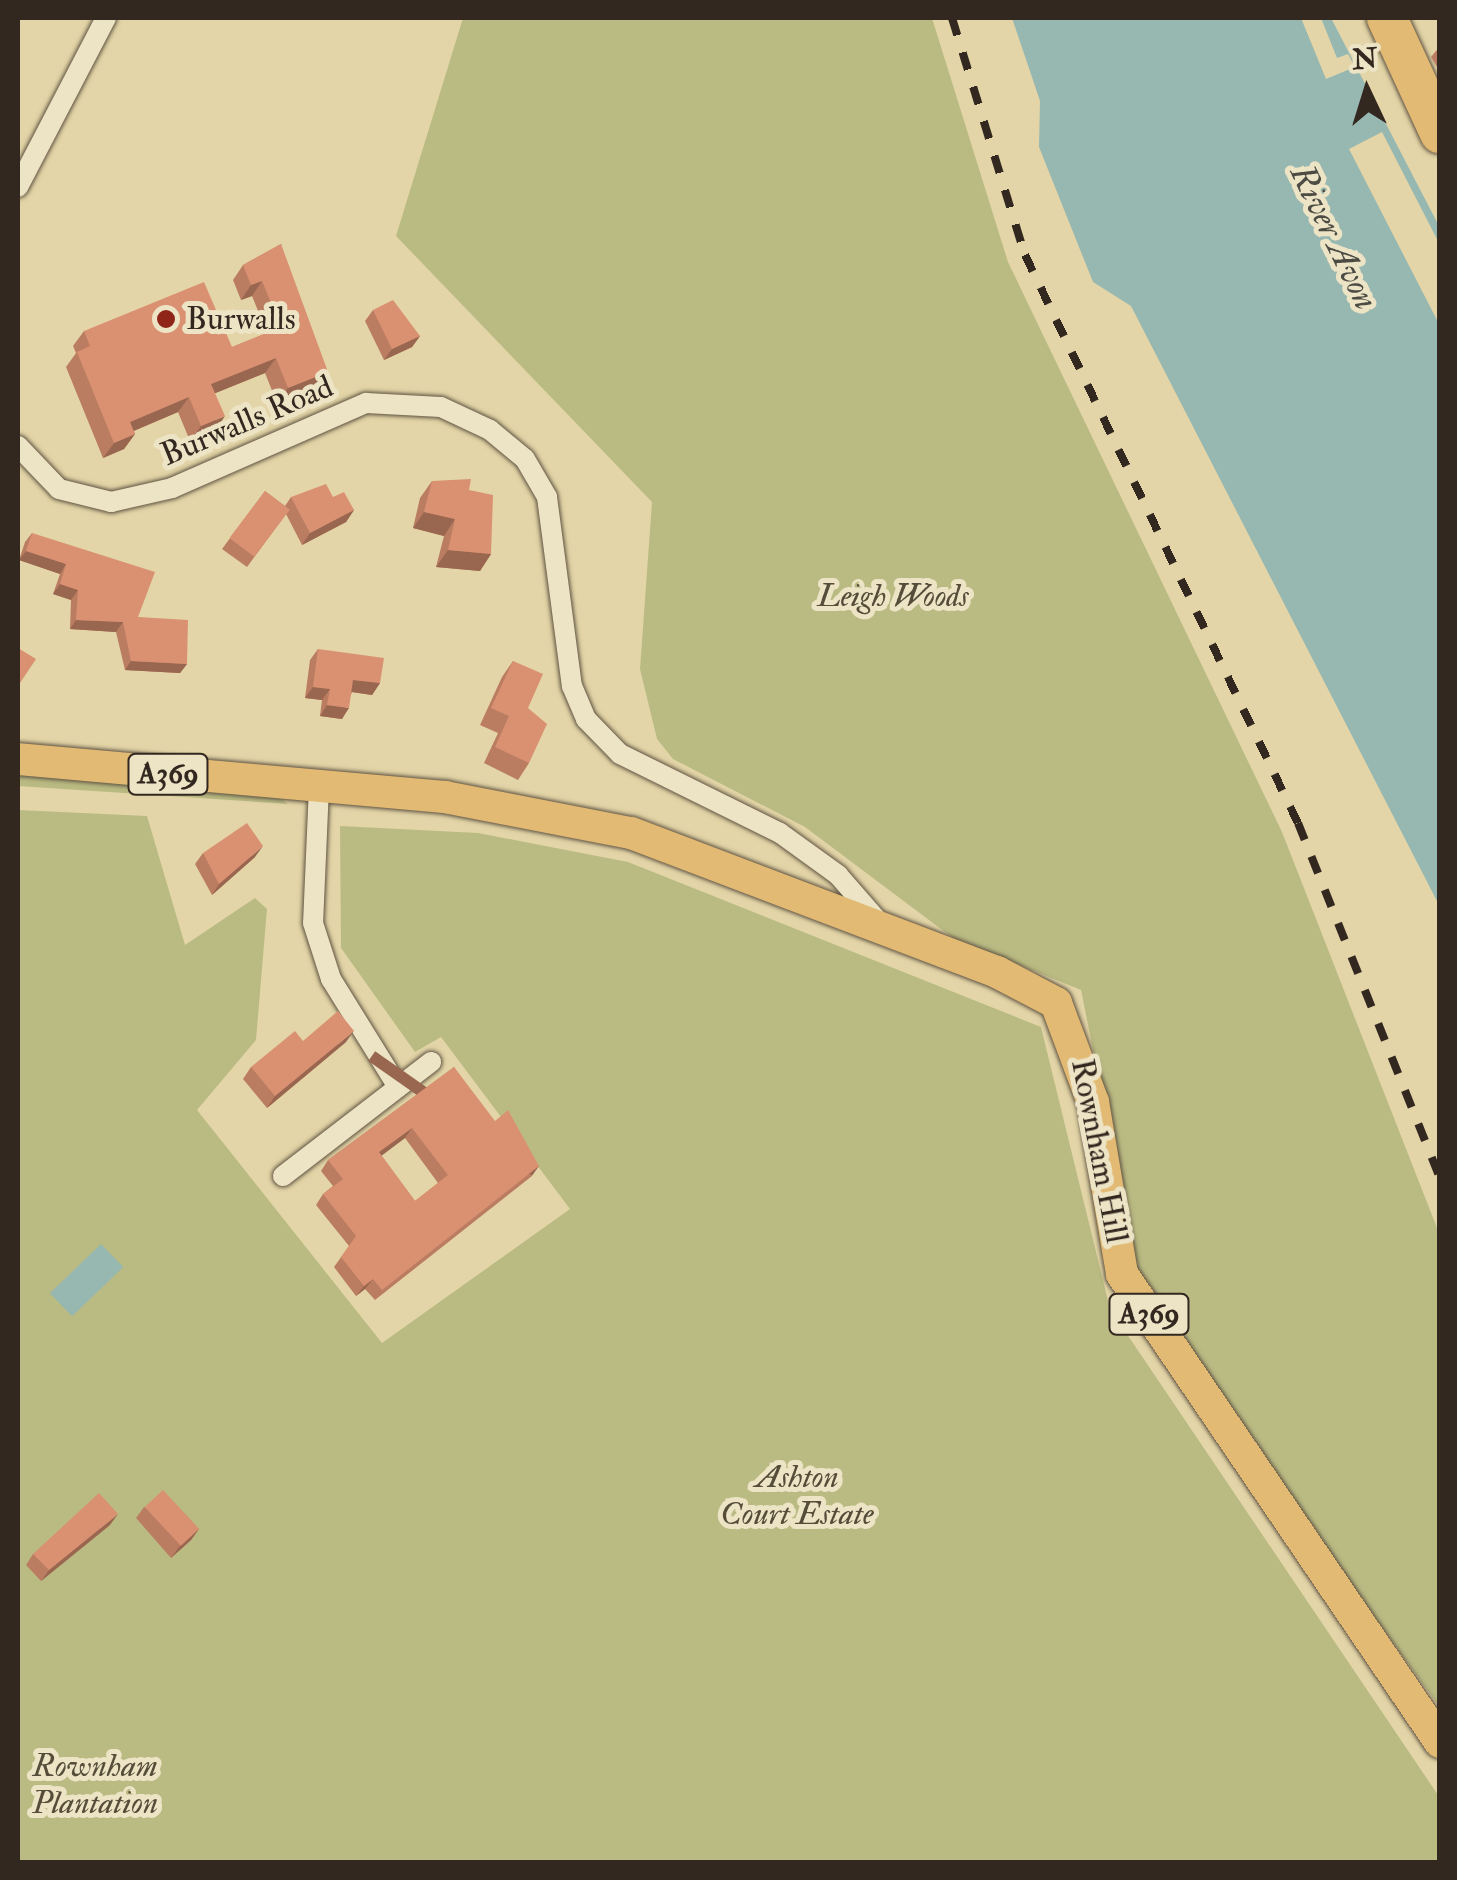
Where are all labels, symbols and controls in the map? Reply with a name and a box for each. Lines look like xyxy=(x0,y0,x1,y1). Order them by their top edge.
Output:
north arrow xyxy=(1317,40,1417,140)
text: N xyxy=(1351,41,1379,78)
water label: River Avon xyxy=(1281,158,1387,316)
place label: Burwalls xyxy=(186,300,296,338)
marker: Burwalls xyxy=(155,308,177,330)
street label: Burwalls Road xyxy=(155,368,339,474)
park label: Leigh Woods xyxy=(817,577,969,615)
road number: A369 xyxy=(126,749,210,799)
street label: Rownham Hill xyxy=(1062,1056,1136,1246)
road number: A369 xyxy=(1106,1289,1192,1339)
park label: Ashton Court Estate xyxy=(720,1459,874,1534)
park label: Rownham Plantation xyxy=(32,1748,158,1823)

